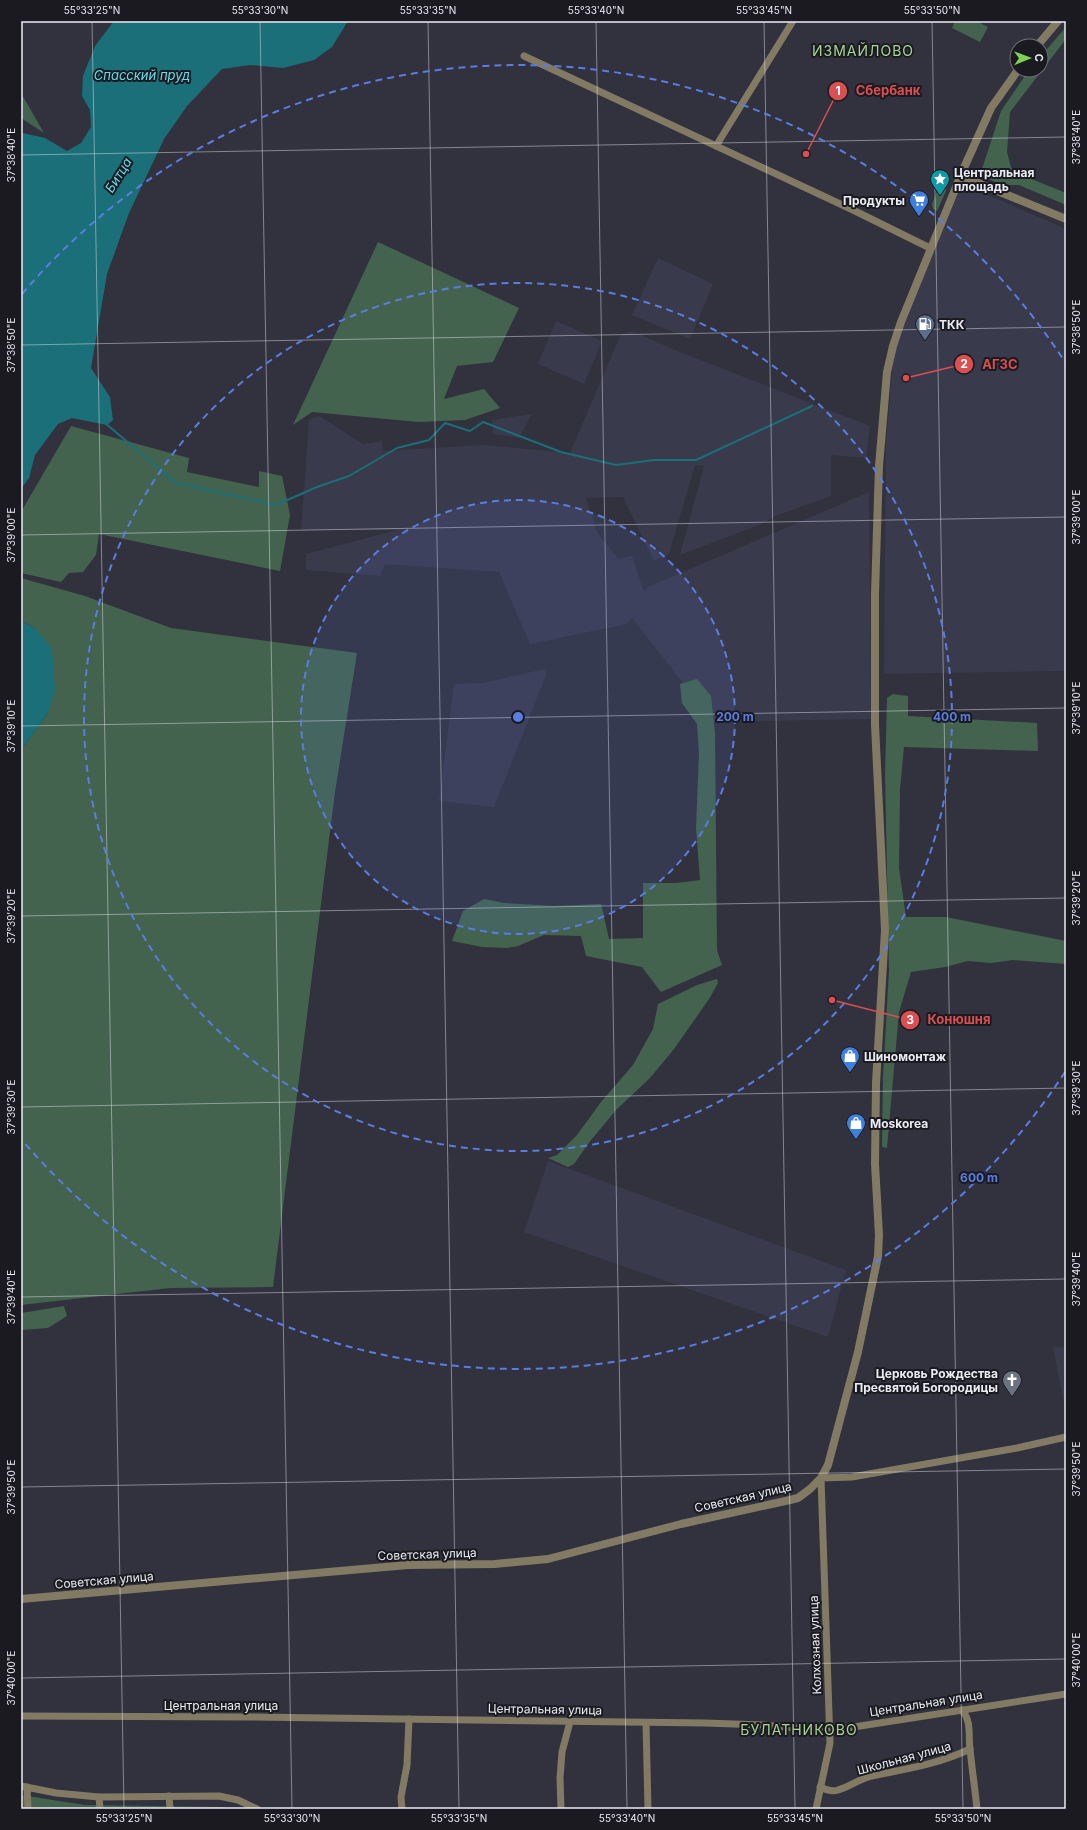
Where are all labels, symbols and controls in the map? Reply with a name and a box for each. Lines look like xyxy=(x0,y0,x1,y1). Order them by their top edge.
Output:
text: 55°33'25"N xyxy=(64,4,120,16)
text: 55°33'30"N xyxy=(232,4,288,16)
text: 55°33'35"N xyxy=(400,4,456,16)
text: 55°33'40"N xyxy=(568,4,624,16)
text: 55°33'45"N xyxy=(736,4,792,16)
text: 55°33'50"N xyxy=(904,4,960,16)
north arrow xyxy=(1009,38,1049,78)
district label: ИЗМАЙЛОВО xyxy=(812,41,914,59)
text: С xyxy=(1032,54,1046,62)
water label: Спасский пруд xyxy=(94,67,190,83)
callout: Сбербанк xyxy=(828,78,928,103)
text: Сбербанк xyxy=(856,82,921,98)
text: 1 xyxy=(835,83,841,98)
text: 37°38'40"E xyxy=(1070,110,1082,164)
text: 37°38'40"E xyxy=(5,128,17,182)
water label: Битца xyxy=(101,155,135,195)
place label: Центральная площадь xyxy=(954,165,1034,194)
place icon: Центральная площадь xyxy=(929,168,951,196)
supermarket icon: Продукты xyxy=(908,189,930,217)
place label: Продукты xyxy=(843,193,905,208)
text: 37°38'50"E xyxy=(1070,300,1082,354)
fuel station icon: ТКК xyxy=(914,313,936,341)
place label: ТКК xyxy=(939,317,965,332)
text: 37°38'50"E xyxy=(5,318,17,372)
callout: АГЗС xyxy=(954,352,1026,377)
text: 2 xyxy=(960,356,968,371)
text: АГЗС xyxy=(982,356,1018,372)
text: 37°39'00"E xyxy=(1070,489,1082,545)
text: 37°39'00"E xyxy=(5,507,17,563)
text: 37°39'10"E xyxy=(1070,682,1082,734)
text: 37°39'10"E xyxy=(5,700,17,752)
text: 200 m xyxy=(716,709,754,724)
text: 400 m xyxy=(933,709,971,724)
centre of rings xyxy=(511,710,525,724)
text: 37°39'20"E xyxy=(1070,871,1082,925)
text: 37°39'20"E xyxy=(5,889,17,943)
callout: Конюшня xyxy=(900,1007,999,1032)
text: Конюшня xyxy=(928,1011,990,1027)
text: 3 xyxy=(906,1012,914,1027)
shop icon: Шиномонтаж xyxy=(839,1045,861,1073)
place label: Шиномонтаж xyxy=(864,1049,947,1064)
text: 37°39'30"E xyxy=(1070,1061,1082,1115)
text: 37°39'30"E xyxy=(5,1080,17,1134)
shop icon: Moskorea xyxy=(845,1112,867,1140)
place label: Moskorea xyxy=(870,1116,928,1131)
text: 600 m xyxy=(960,1170,998,1185)
text: 37°39'40"E xyxy=(1070,1252,1082,1306)
text: 37°39'40"E xyxy=(5,1270,17,1324)
place label: Церковь Рождества Пресвятой Богородицы xyxy=(854,1366,998,1395)
church icon: Церковь Рождества Пресвятой Богородицы xyxy=(1001,1369,1023,1397)
text: 37°39'50"E xyxy=(1070,1442,1082,1496)
text: 37°39'50"E xyxy=(5,1460,17,1514)
street label: Советская улица xyxy=(693,1479,793,1515)
street label: Советская улица xyxy=(377,1545,477,1563)
street label: Советская улица xyxy=(54,1568,154,1592)
street label: Колхозная улица xyxy=(806,1595,824,1695)
text: 37°40'00"E xyxy=(1070,1633,1082,1688)
text: 37°40'00"E xyxy=(5,1651,17,1706)
street label: Центральная улица xyxy=(868,1687,984,1719)
street label: Центральная улица xyxy=(164,1698,278,1713)
street label: Центральная улица xyxy=(488,1701,602,1717)
district label: БУЛАТНИКОВО xyxy=(740,1721,858,1738)
street label: Школьная улица xyxy=(855,1738,953,1778)
text: 55°33'25"N xyxy=(96,1812,152,1824)
text: 55°33'30"N xyxy=(264,1812,320,1824)
text: 55°33'35"N xyxy=(431,1812,487,1824)
text: 55°33'40"N xyxy=(599,1812,655,1824)
text: 55°33'45"N xyxy=(767,1812,823,1824)
text: 55°33'50"N xyxy=(935,1812,991,1824)

